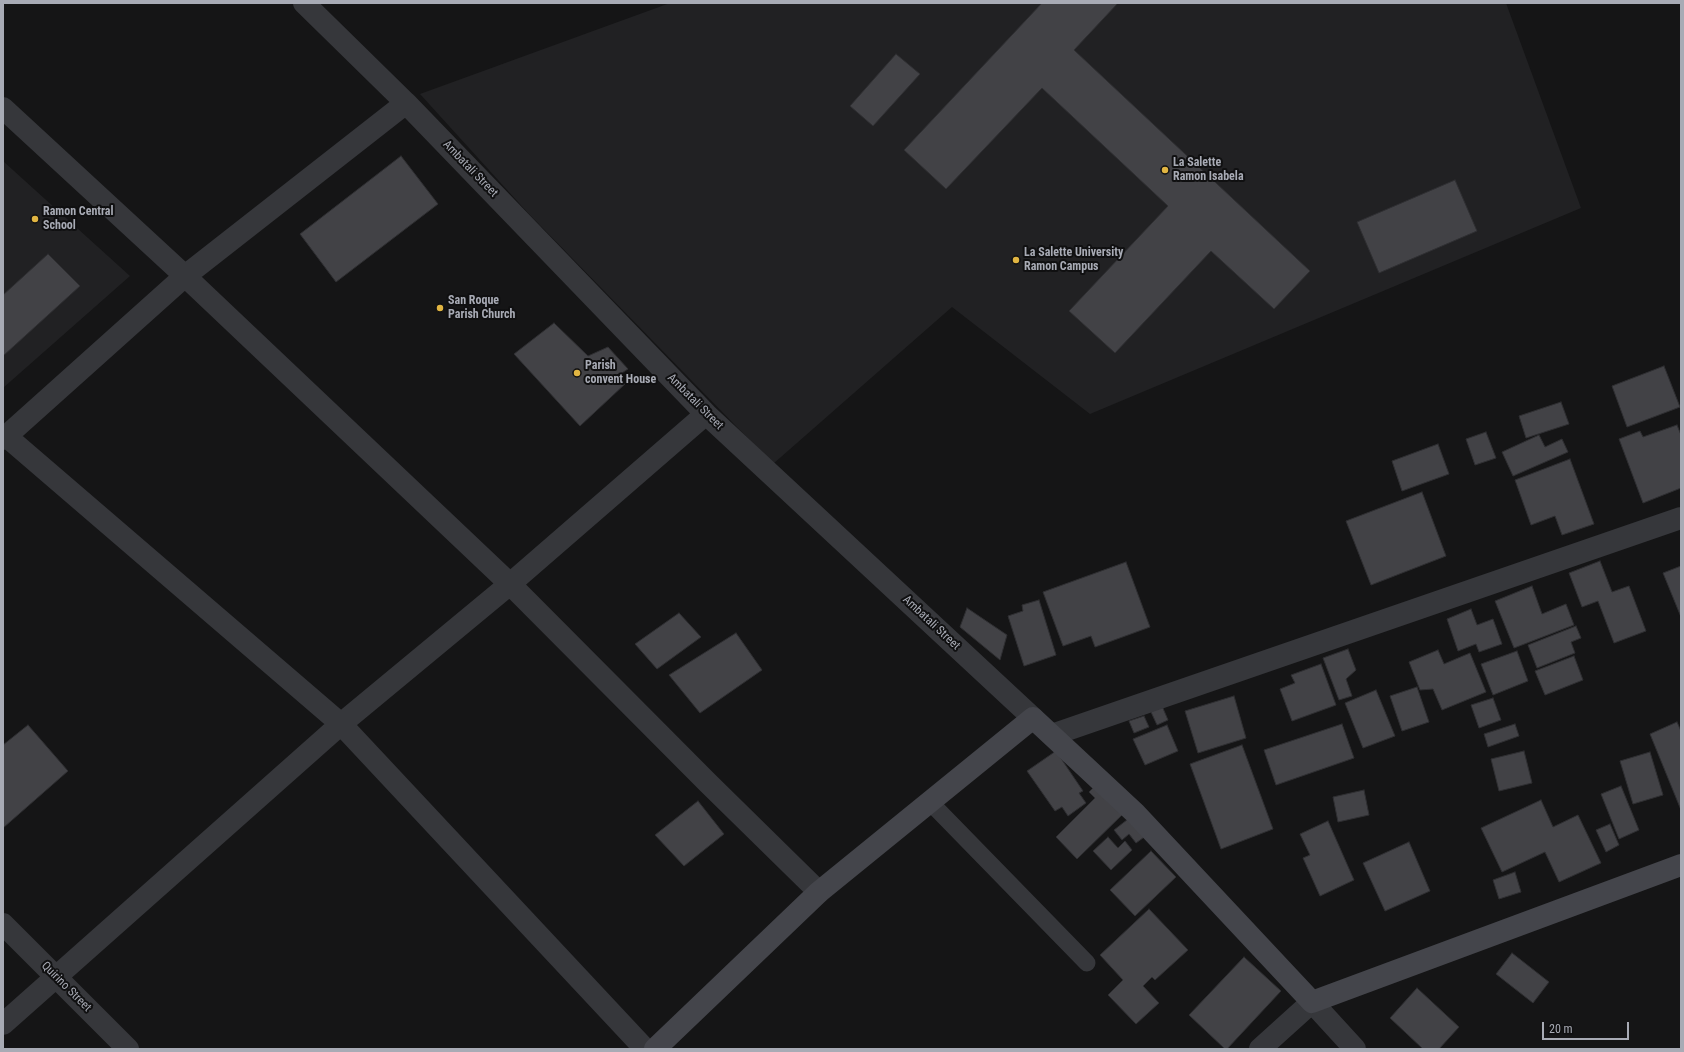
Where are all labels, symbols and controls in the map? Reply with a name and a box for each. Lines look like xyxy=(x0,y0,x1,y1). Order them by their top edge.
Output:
street label: Ambatali Street xyxy=(439,138,501,200)
place label: La Salette Ramon Isabela xyxy=(1173,156,1244,184)
marker: La Salette Ramon Isabela xyxy=(1160,165,1170,175)
place label: Ramon Central School xyxy=(43,205,113,233)
marker: Ramon Central School xyxy=(30,214,40,224)
place label: La Salette University Ramon Campus xyxy=(1024,246,1123,274)
marker: La Salette University Ramon Campus xyxy=(1011,255,1021,265)
place label: San Roque Parish Church xyxy=(448,294,515,322)
marker: San Roque Parish Church xyxy=(435,303,445,313)
place label: Parish convent House xyxy=(585,359,656,387)
marker: Parish convent House xyxy=(572,368,582,378)
street label: Ambatali Street xyxy=(664,371,726,433)
street label: Ambatali Street xyxy=(899,593,963,653)
street label: Quirino Street xyxy=(38,959,94,1015)
scale bar xyxy=(1544,1014,1631,1040)
text: 20 m xyxy=(1549,1022,1573,1036)

